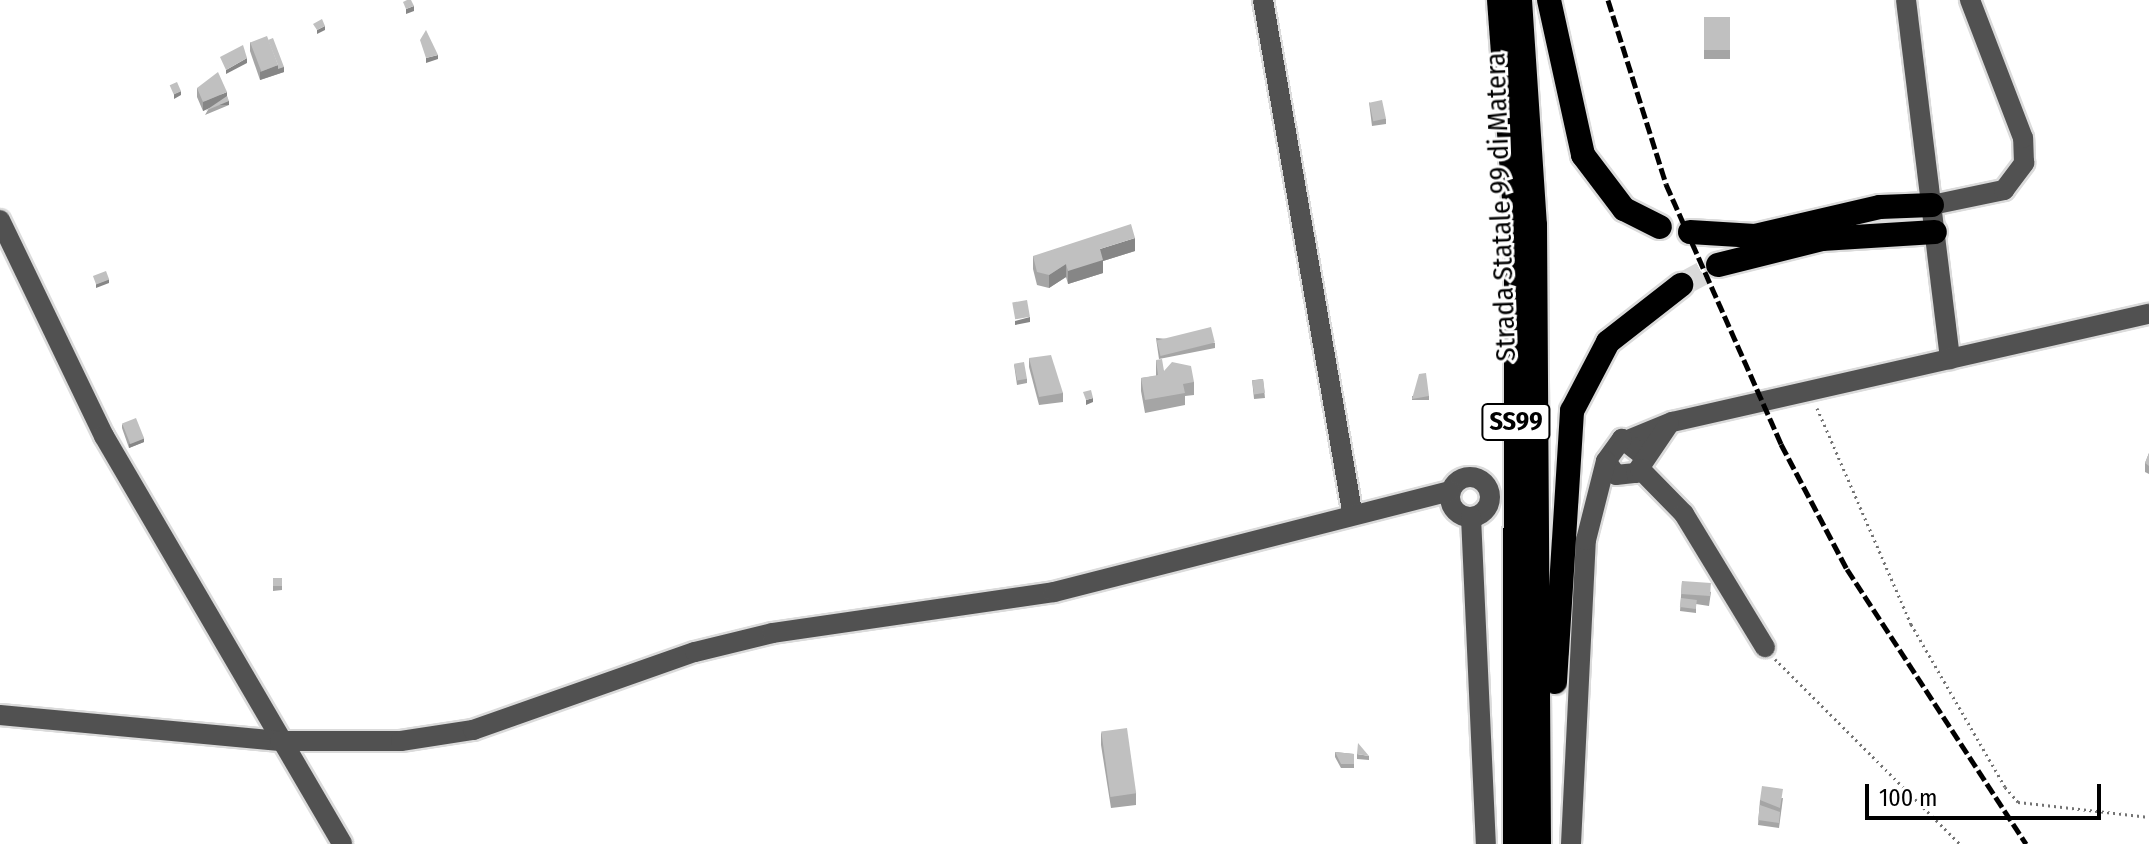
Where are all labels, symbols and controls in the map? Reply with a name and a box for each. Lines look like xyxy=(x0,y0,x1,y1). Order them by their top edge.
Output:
street label: Strada Statale 99 di Matera xyxy=(1479,52,1523,362)
road number: SS99 xyxy=(1480,400,1552,444)
scale bar xyxy=(1869,768,2105,818)
text: 100 m xyxy=(1879,784,1937,812)

